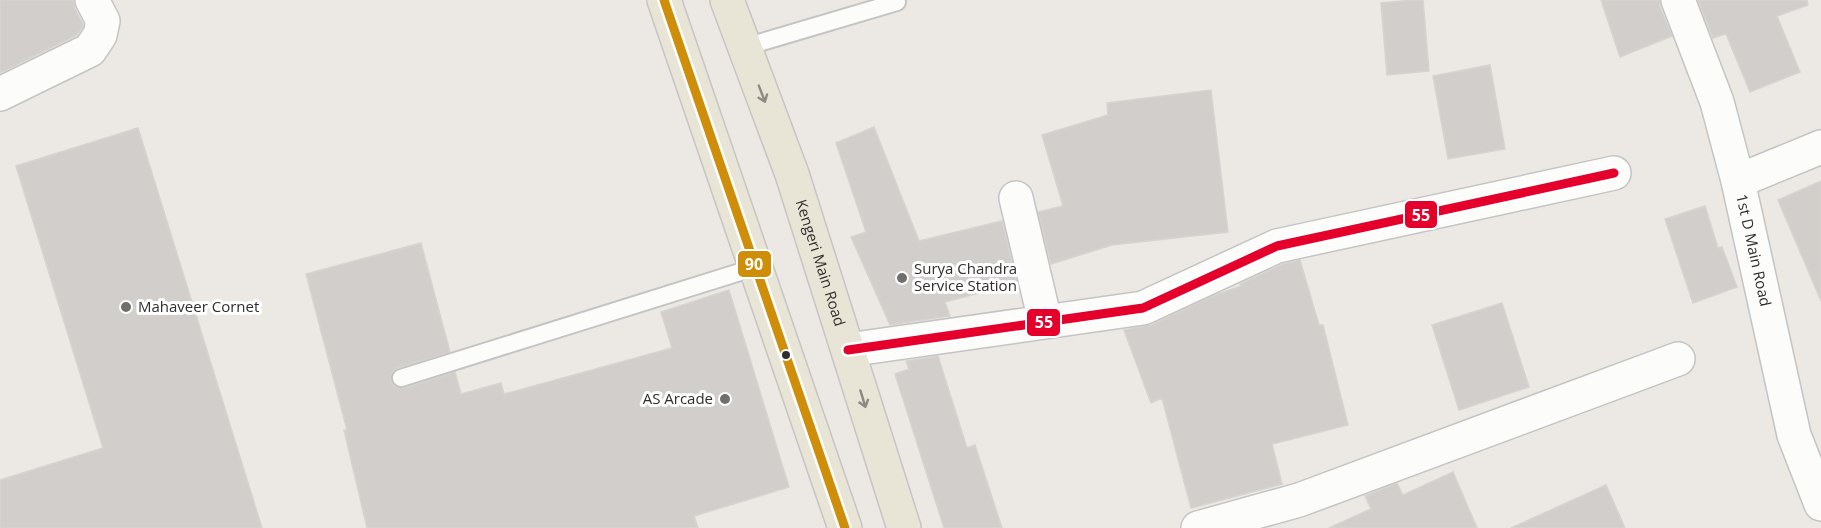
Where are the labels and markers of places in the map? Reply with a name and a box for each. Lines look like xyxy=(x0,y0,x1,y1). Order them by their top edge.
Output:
place label: Surya Chandra Service Station xyxy=(914,258,1017,295)
marker: Surya Chandra Service Station xyxy=(895,271,909,285)
place label: Mahaveer Cornet xyxy=(138,296,259,316)
marker: Mahaveer Cornet xyxy=(119,300,133,314)
unlabelled marker xyxy=(780,349,792,361)
place label: AS Arcade xyxy=(643,388,713,408)
marker: AS Arcade xyxy=(718,392,732,406)

